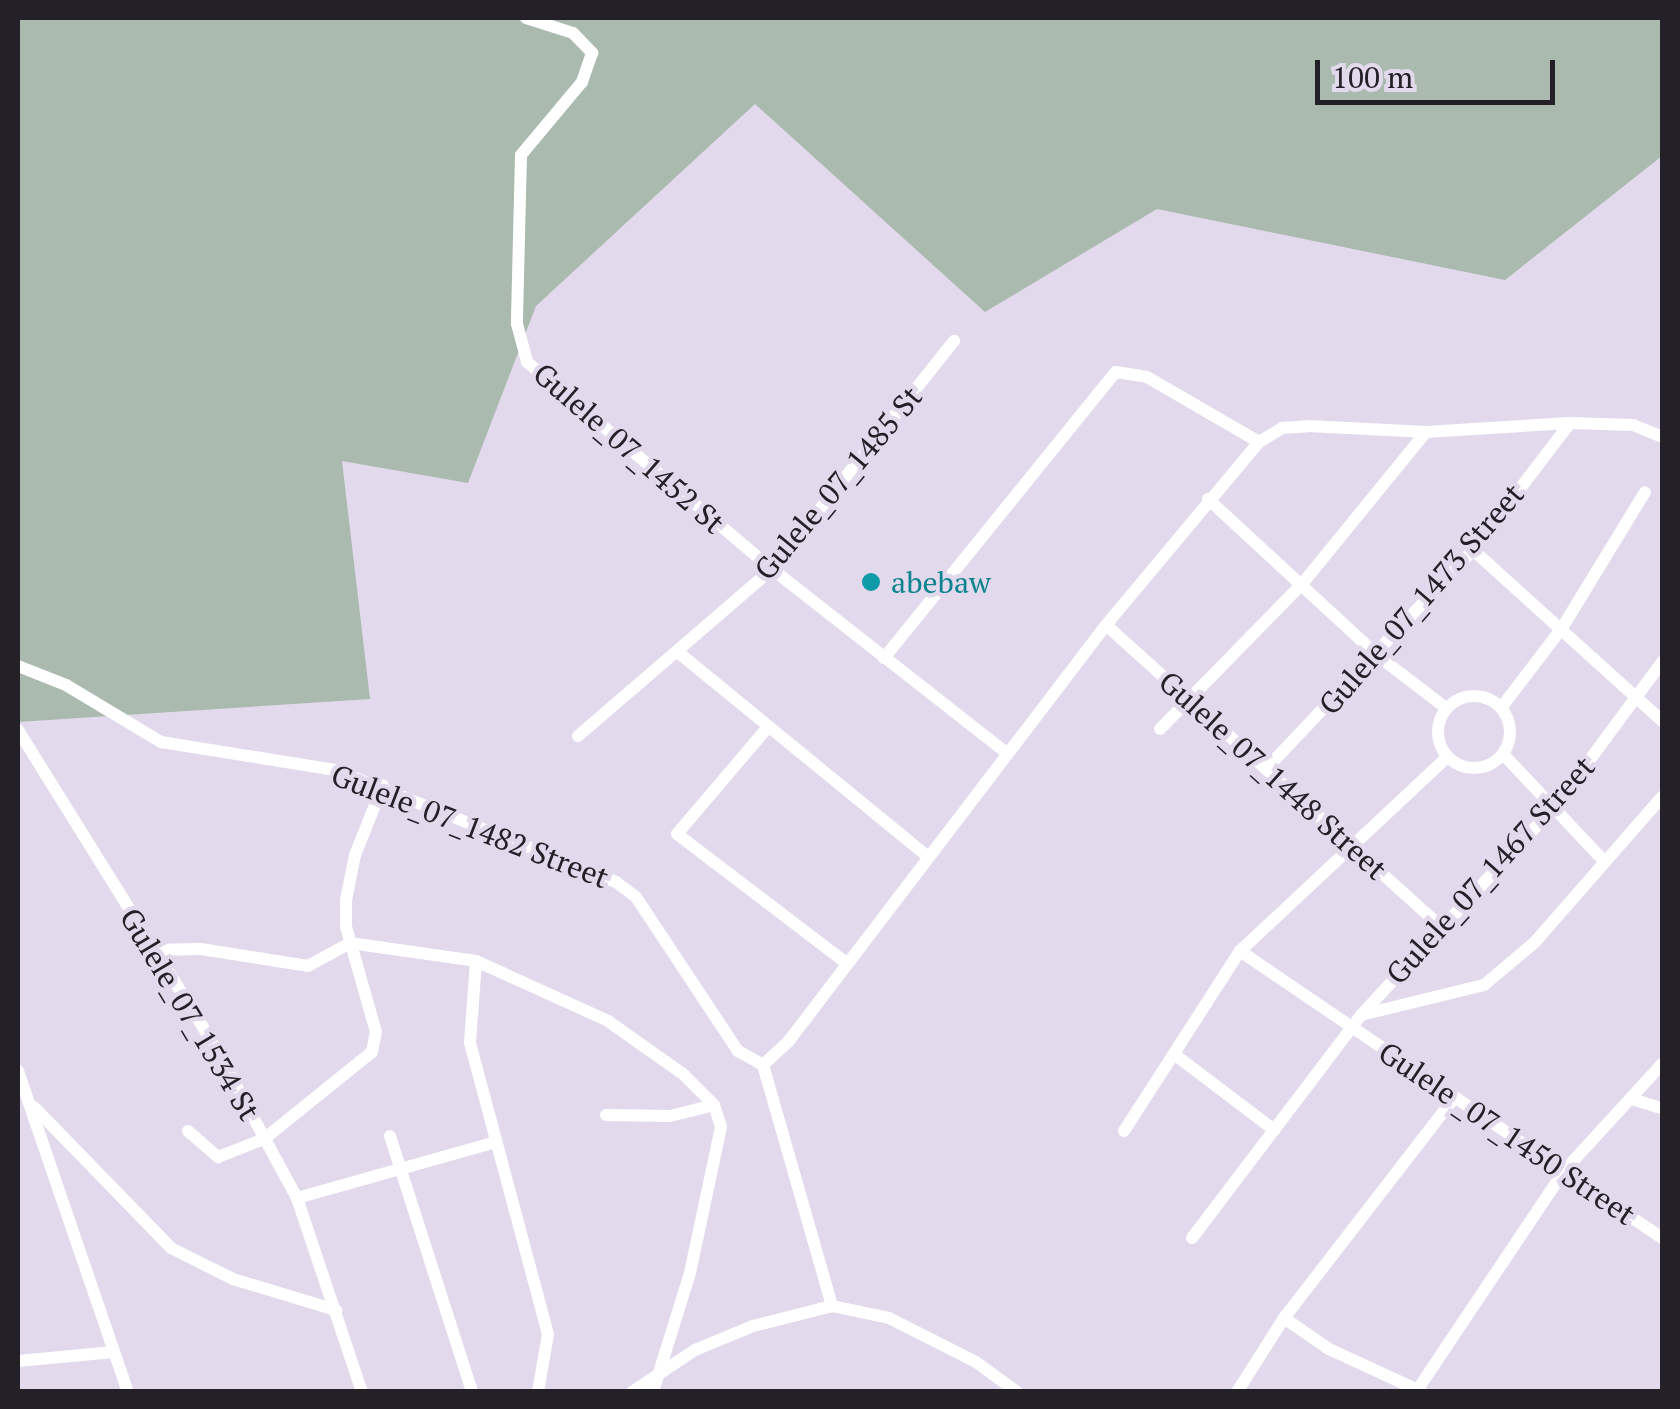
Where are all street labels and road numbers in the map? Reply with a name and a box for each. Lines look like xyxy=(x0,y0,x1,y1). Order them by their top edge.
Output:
street label: Gulele_07_1452 St xyxy=(526,355,732,541)
street label: Gulele_07_1485 St xyxy=(747,379,929,587)
street label: Gulele_07_1473 Street xyxy=(1311,476,1531,722)
street label: Gulele_07_1448 Street xyxy=(1152,663,1394,887)
street label: Gulele_07_1467 Street xyxy=(1378,749,1602,991)
street label: Gulele_07_1482 Street xyxy=(326,757,614,895)
street label: Gulele_07_1534 St xyxy=(112,901,268,1127)
street label: Gulele _07_1450 Street xyxy=(1372,1034,1642,1232)

